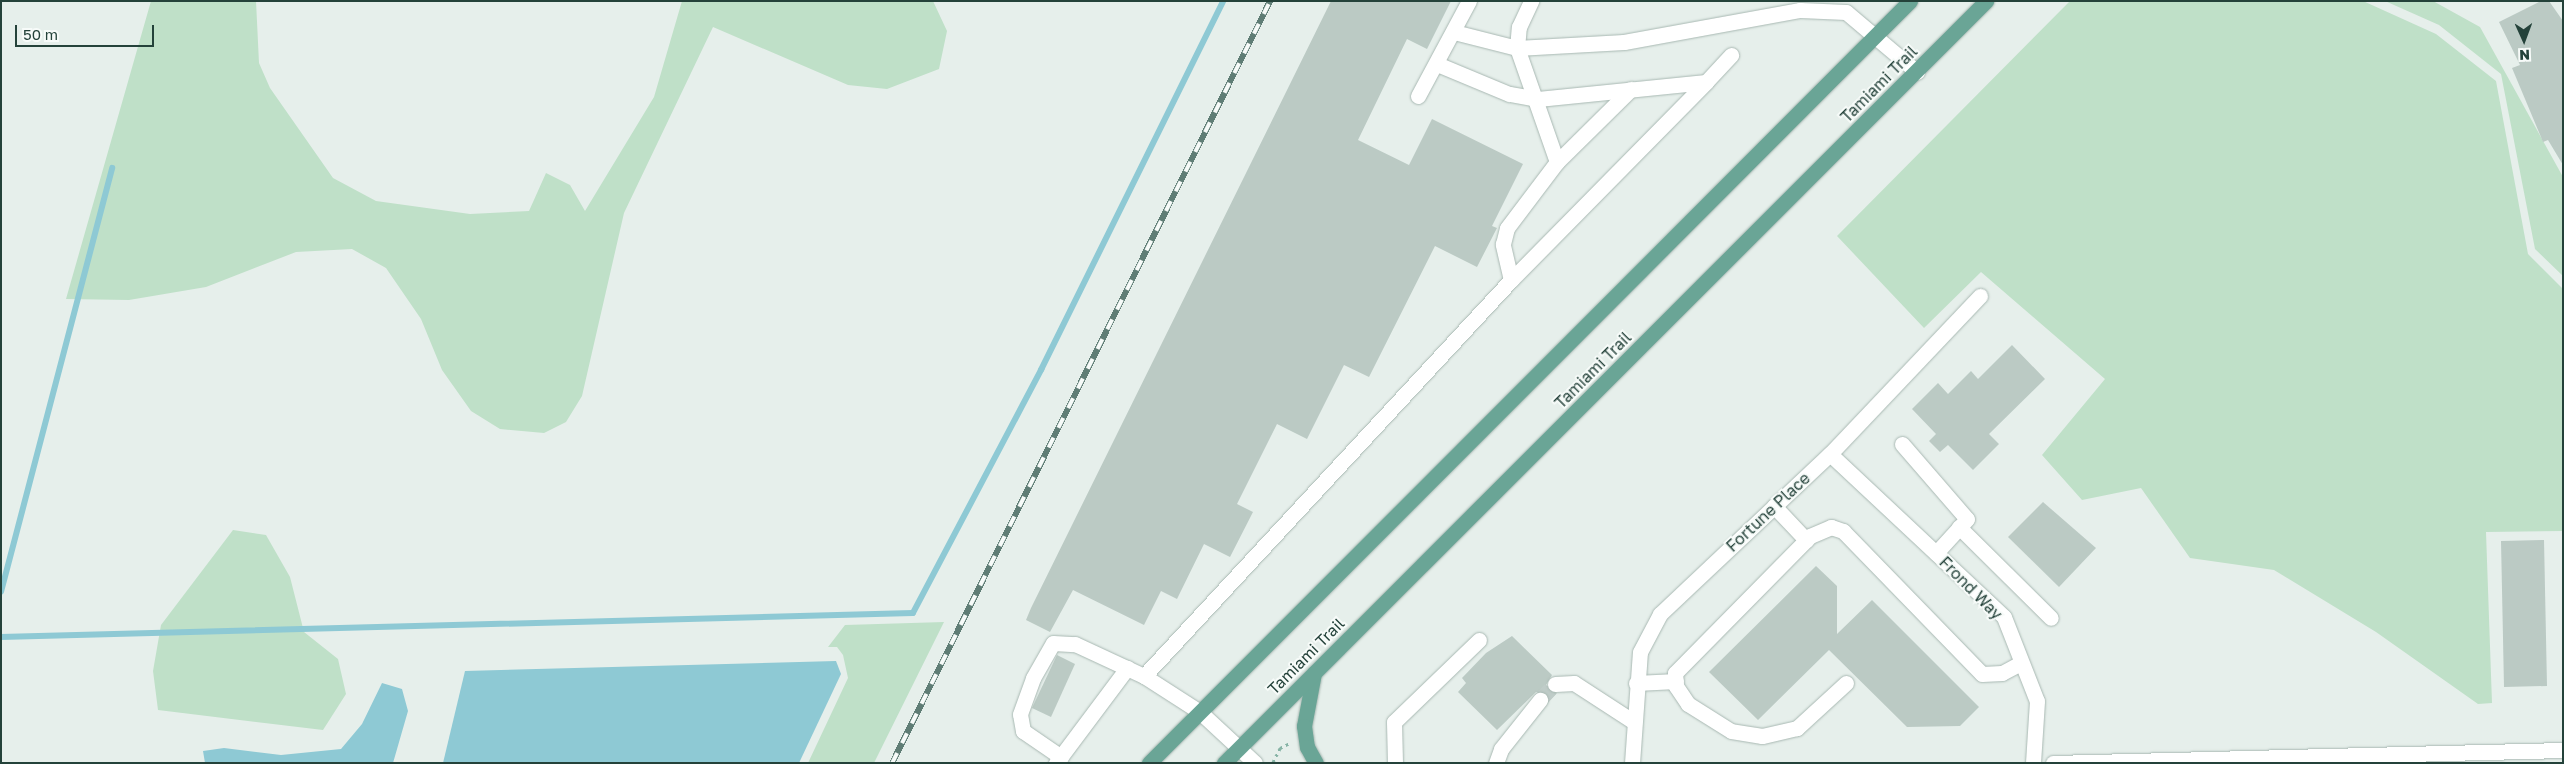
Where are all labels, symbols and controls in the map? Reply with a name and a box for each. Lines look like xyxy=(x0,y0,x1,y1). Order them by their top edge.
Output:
scale bar xyxy=(18,15,156,47)
north arrow xyxy=(2499,15,2549,65)
text: 50 m xyxy=(23,25,58,43)
street label: Tamiami Trail xyxy=(1837,42,1921,126)
text: N xyxy=(2519,47,2530,64)
street label: Tamiami Trail xyxy=(1551,328,1635,412)
street label: Fortune Place xyxy=(1722,468,1814,556)
street label: Frond Way xyxy=(1935,552,2007,624)
street label: Tamiami Trail xyxy=(1264,614,1348,698)

